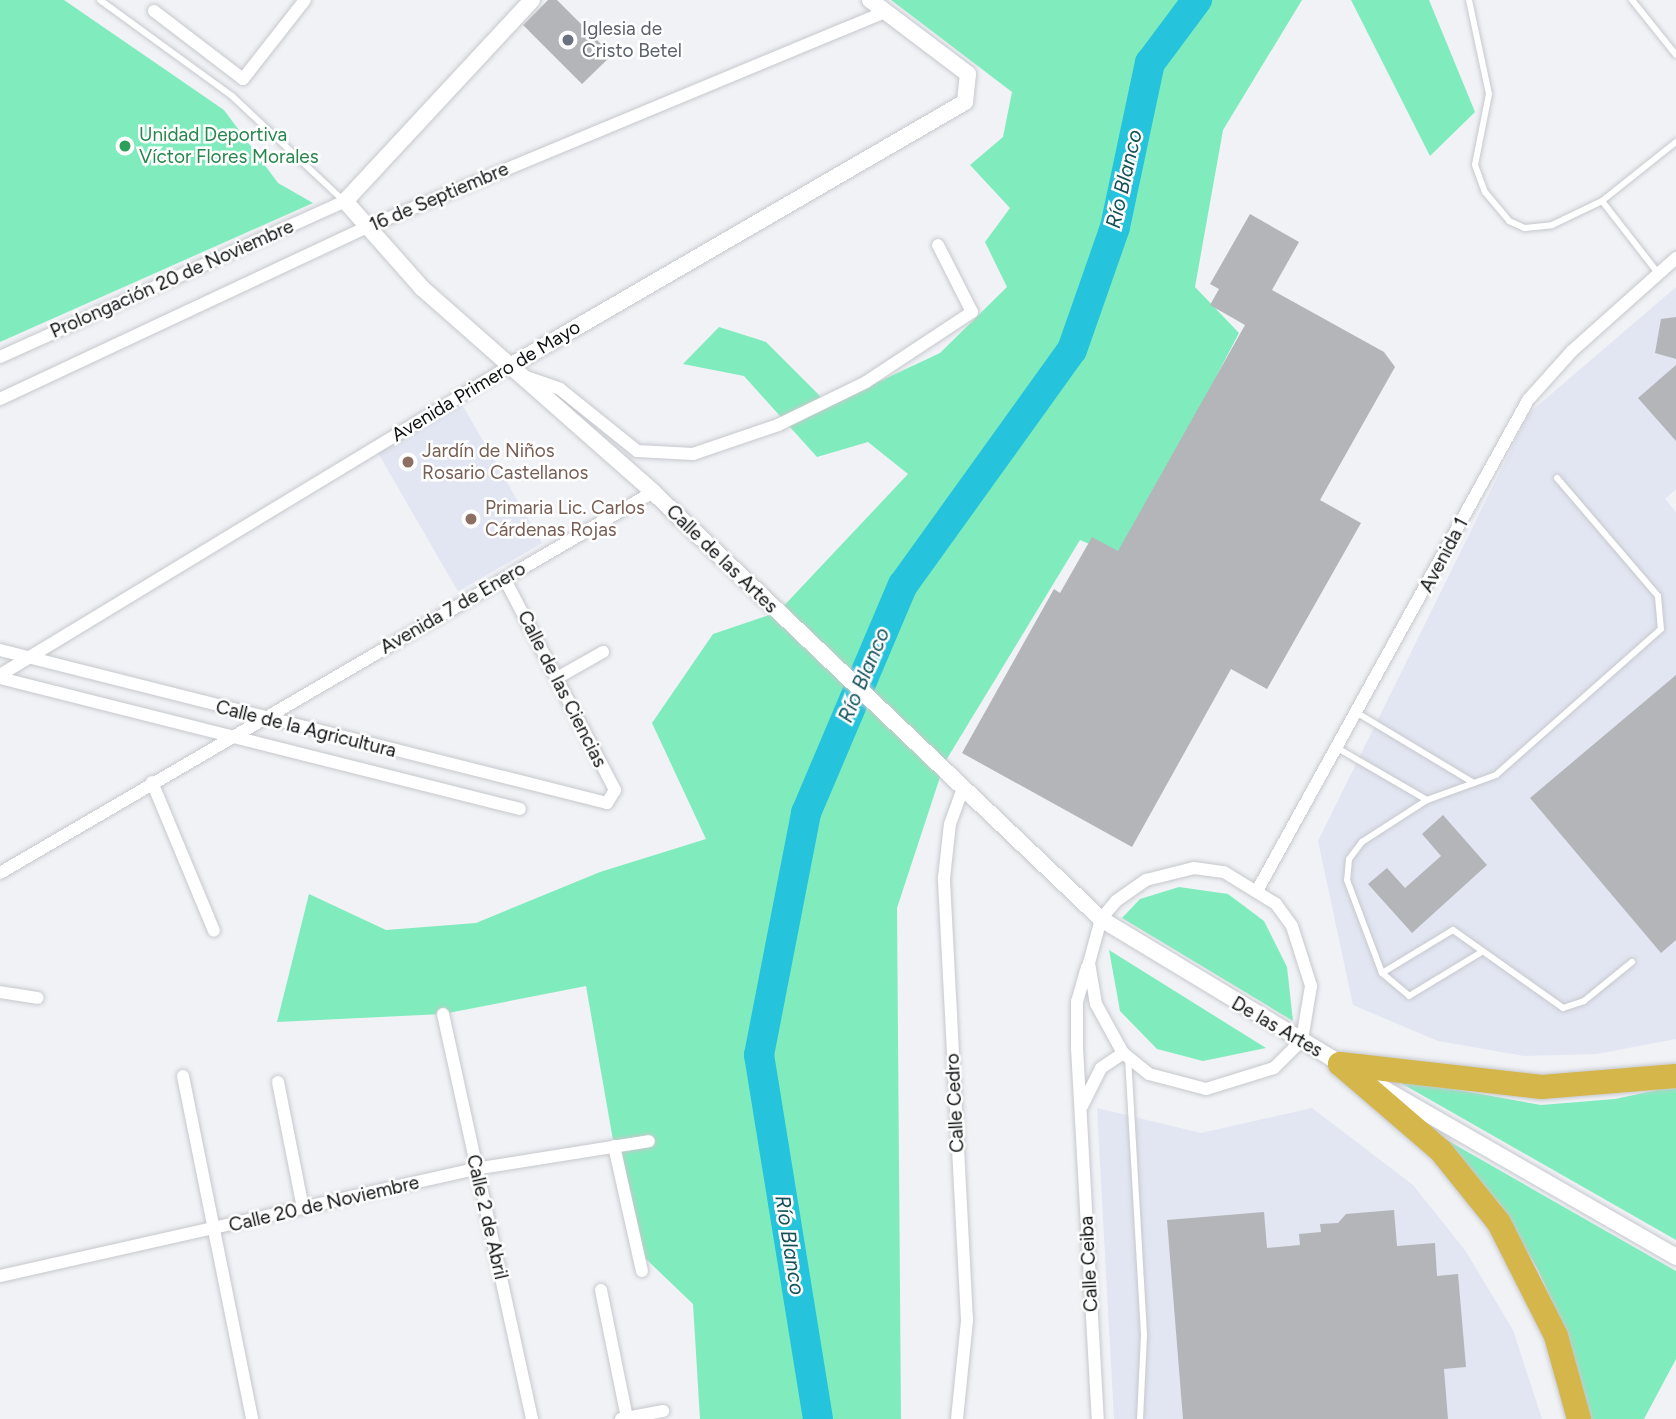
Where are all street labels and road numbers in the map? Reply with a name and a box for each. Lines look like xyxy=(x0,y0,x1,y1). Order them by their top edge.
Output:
street label: 16 de Septiembre xyxy=(366,157,512,237)
street label: Prolongación 20 de Noviembre xyxy=(47,215,297,343)
street label: Avenida Primero de Mayo xyxy=(387,316,585,446)
street label: Calle de las Artes xyxy=(662,500,782,618)
street label: Avenida 1 xyxy=(1415,514,1473,596)
street label: Avenida 7 de Enero xyxy=(376,557,530,659)
street label: Calle de las Ciencias xyxy=(513,607,611,771)
street label: Calle de la Agricultura xyxy=(213,696,399,762)
street label: De las Artes xyxy=(1227,992,1327,1062)
street label: Calle Cedro xyxy=(941,1053,969,1153)
street label: Calle 2 de Abril xyxy=(462,1152,512,1282)
street label: Calle 20 de Noviembre xyxy=(227,1171,421,1237)
street label: Calle Ceiba xyxy=(1075,1215,1103,1313)

